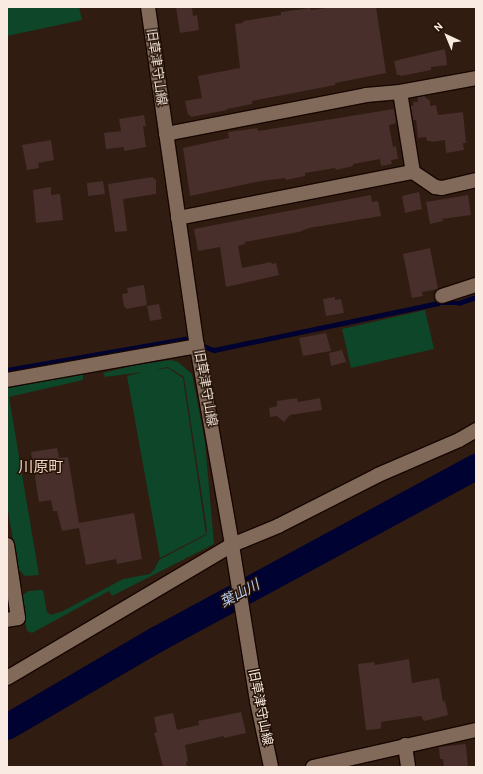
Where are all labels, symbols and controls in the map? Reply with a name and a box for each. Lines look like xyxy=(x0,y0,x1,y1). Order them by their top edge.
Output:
north arrow xyxy=(427,16,467,56)
text: N xyxy=(431,20,446,34)
street label: 旧草津守山線 xyxy=(143,27,169,107)
street label: 旧草津守山線 xyxy=(191,348,219,428)
district label: 川原町 xyxy=(19,459,63,477)
water label: 葉山川 xyxy=(218,577,262,611)
street label: 旧草津守山線 xyxy=(245,667,275,747)

